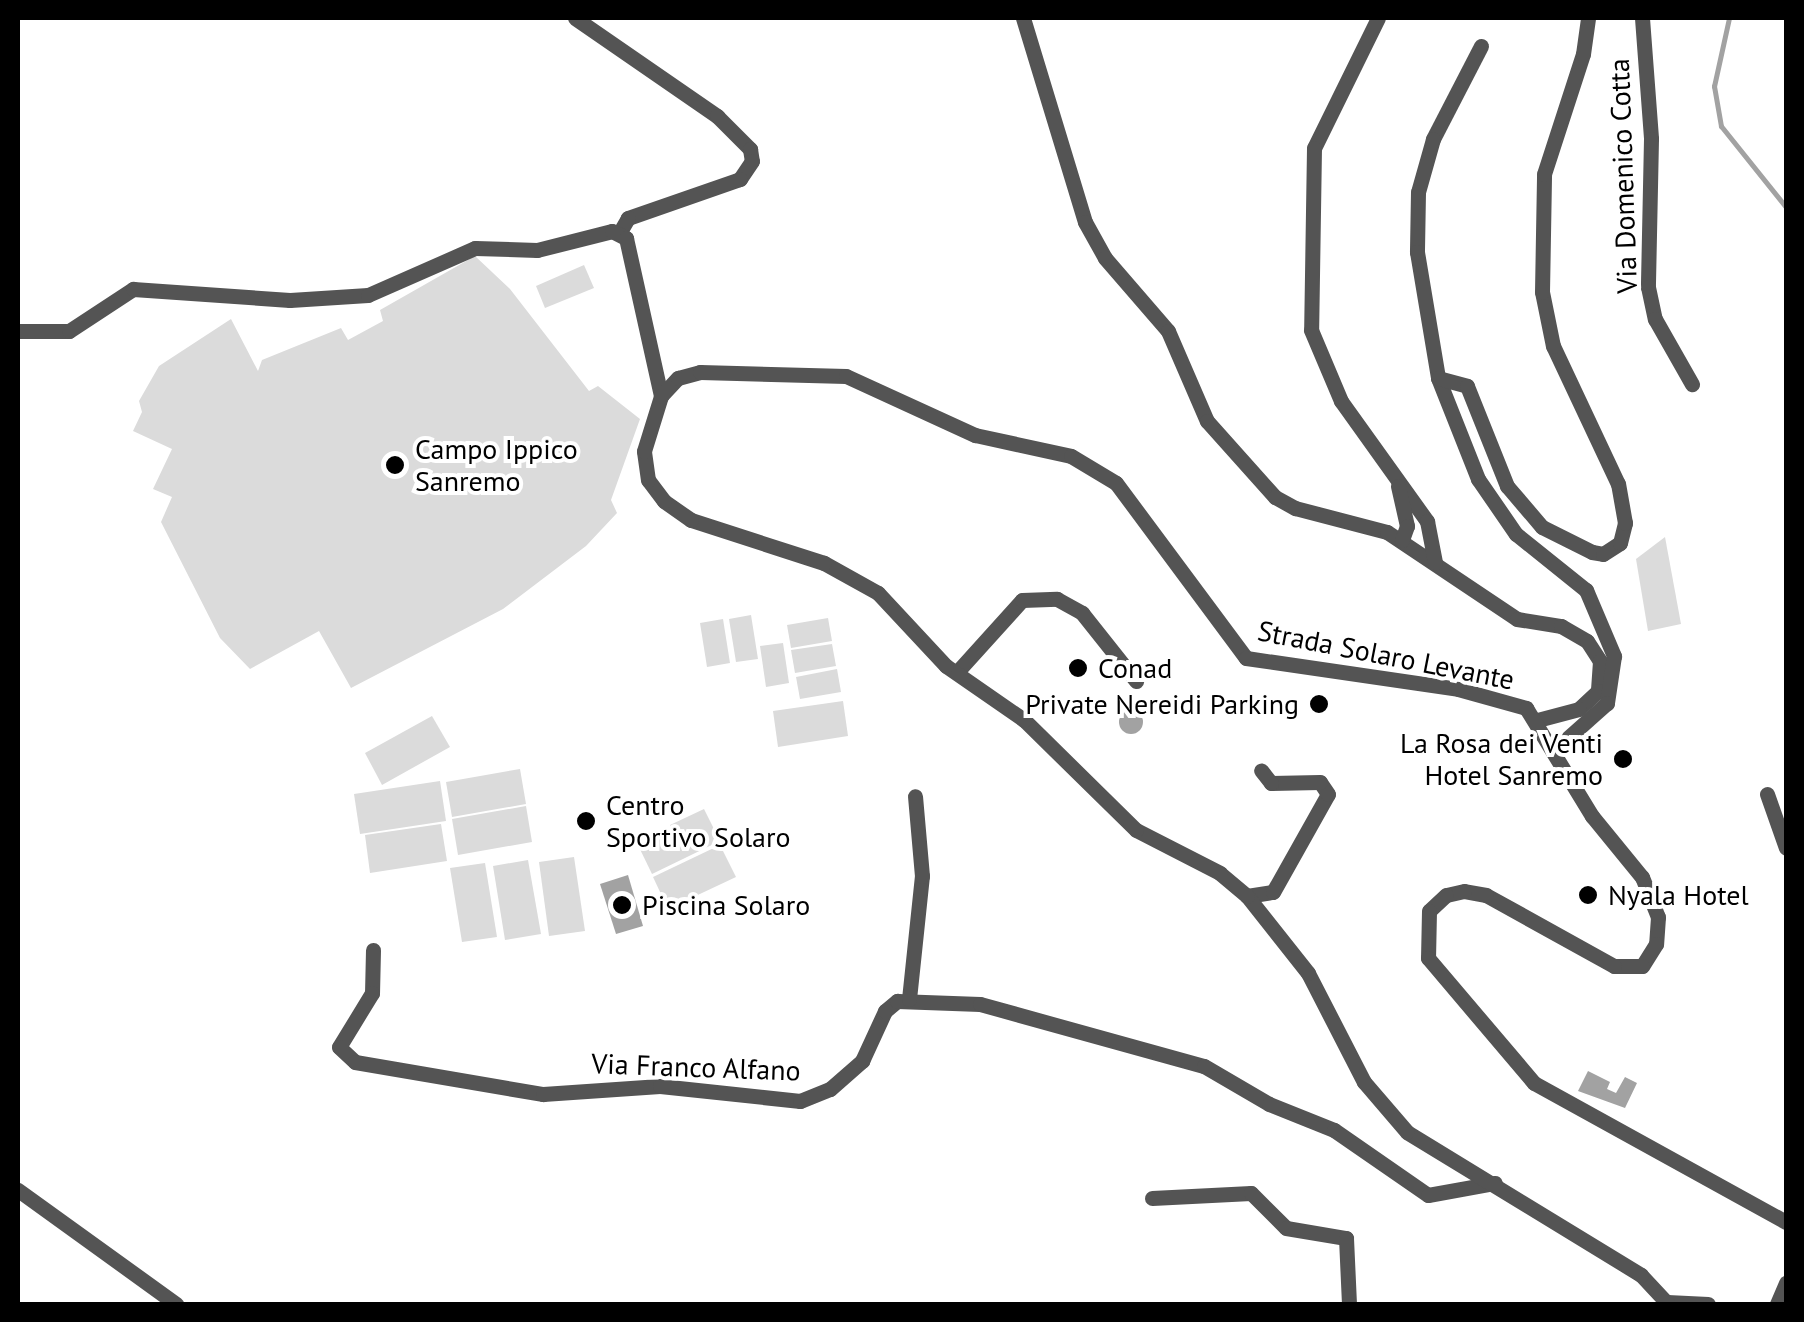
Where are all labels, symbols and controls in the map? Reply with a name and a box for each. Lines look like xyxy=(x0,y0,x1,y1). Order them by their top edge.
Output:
street label: Via Domenico Cotta xyxy=(1602,58,1644,294)
place label: Campo Ippico Sanremo xyxy=(415,432,578,498)
marker: Campo Ippico Sanremo xyxy=(384,454,406,476)
street label: Strada Solaro Levante xyxy=(1255,614,1517,696)
place label: Conad xyxy=(1098,651,1172,685)
marker: Conad xyxy=(1067,657,1089,679)
place label: Private Nereidi Parking xyxy=(1025,687,1299,721)
marker: Private Nereidi Parking xyxy=(1308,693,1330,715)
place label: La Rosa dei Venti Hotel Sanremo xyxy=(1399,726,1603,792)
marker: La Rosa dei Venti Hotel Sanremo xyxy=(1612,748,1634,770)
place label: Centro Sportivo Solaro xyxy=(606,788,791,854)
marker: Centro Sportivo Solaro xyxy=(575,810,597,832)
place label: Nyala Hotel xyxy=(1608,878,1749,912)
marker: Nyala Hotel xyxy=(1577,884,1599,906)
place label: Piscina Solaro xyxy=(642,888,810,922)
marker: Piscina Solaro xyxy=(611,894,633,916)
street label: Via Franco Alfano xyxy=(590,1047,802,1087)

